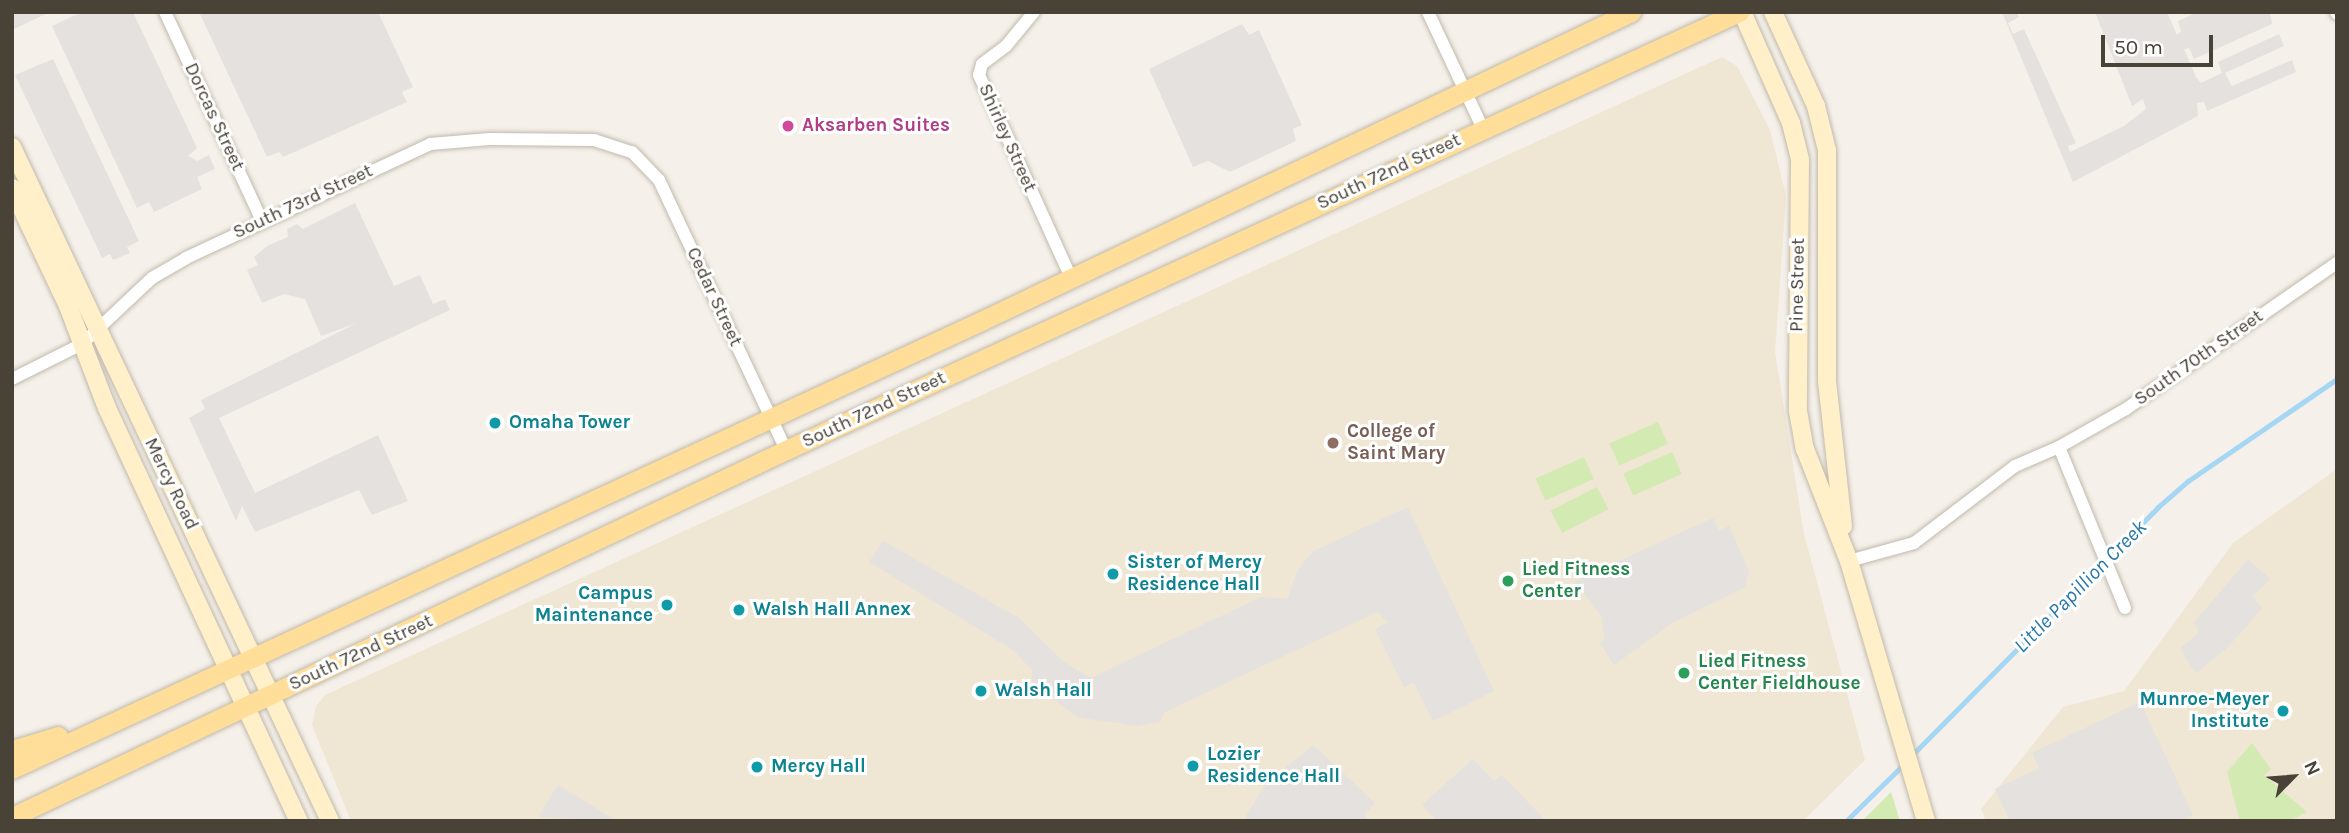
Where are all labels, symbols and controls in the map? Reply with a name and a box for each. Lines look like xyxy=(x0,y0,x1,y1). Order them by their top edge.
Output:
scale bar xyxy=(2104,21,2216,65)
text: 50 m xyxy=(2114,35,2163,59)
street label: Dorcas Street xyxy=(179,59,249,175)
street label: Shirley Street xyxy=(973,80,1041,196)
place label: Aksarben Suites xyxy=(802,115,950,137)
marker: Aksarben Suites xyxy=(780,118,796,134)
street label: South 72nd Street xyxy=(1314,129,1464,215)
street label: South 73rd Street xyxy=(230,160,376,244)
street label: Pine Street xyxy=(1786,238,1810,332)
street label: Cedar Street xyxy=(681,244,747,350)
street label: South 70th Street xyxy=(2130,305,2268,411)
street label: South 72nd Street xyxy=(799,367,949,453)
place label: Omaha Tower xyxy=(509,412,630,434)
marker: Omaha Tower xyxy=(487,415,503,431)
place label: College of Saint Mary xyxy=(1347,421,1445,465)
street label: Mercy Road xyxy=(139,434,203,534)
marker: College of Saint Mary xyxy=(1325,435,1341,451)
water label: Little Papillion Creek xyxy=(2008,514,2152,658)
place label: Sister of Mercy Residence Hall xyxy=(1127,552,1262,596)
place label: Lied Fitness Center xyxy=(1522,559,1630,603)
marker: Sister of Mercy Residence Hall xyxy=(1105,566,1121,582)
marker: Lied Fitness Center xyxy=(1500,573,1516,589)
place label: Campus Maintenance xyxy=(535,583,653,627)
marker: Campus Maintenance xyxy=(659,597,675,613)
place label: Walsh Hall Annex xyxy=(753,599,911,621)
marker: Walsh Hall Annex xyxy=(731,602,747,618)
street label: South 72nd Street xyxy=(286,610,436,696)
place label: Lied Fitness Center Fieldhouse xyxy=(1698,651,1861,695)
marker: Lied Fitness Center Fieldhouse xyxy=(1676,665,1692,681)
place label: Walsh Hall xyxy=(995,680,1092,702)
marker: Walsh Hall xyxy=(973,683,989,699)
place label: Munroe-Meyer Institute xyxy=(2139,689,2269,733)
marker: Munroe-Meyer Institute xyxy=(2275,703,2291,719)
north arrow xyxy=(2258,742,2328,812)
place label: Lozier Residence Hall xyxy=(1207,744,1340,788)
place label: Mercy Hall xyxy=(771,756,866,778)
text: N xyxy=(2299,757,2325,779)
marker: Lozier Residence Hall xyxy=(1185,758,1201,774)
marker: Mercy Hall xyxy=(749,759,765,775)

